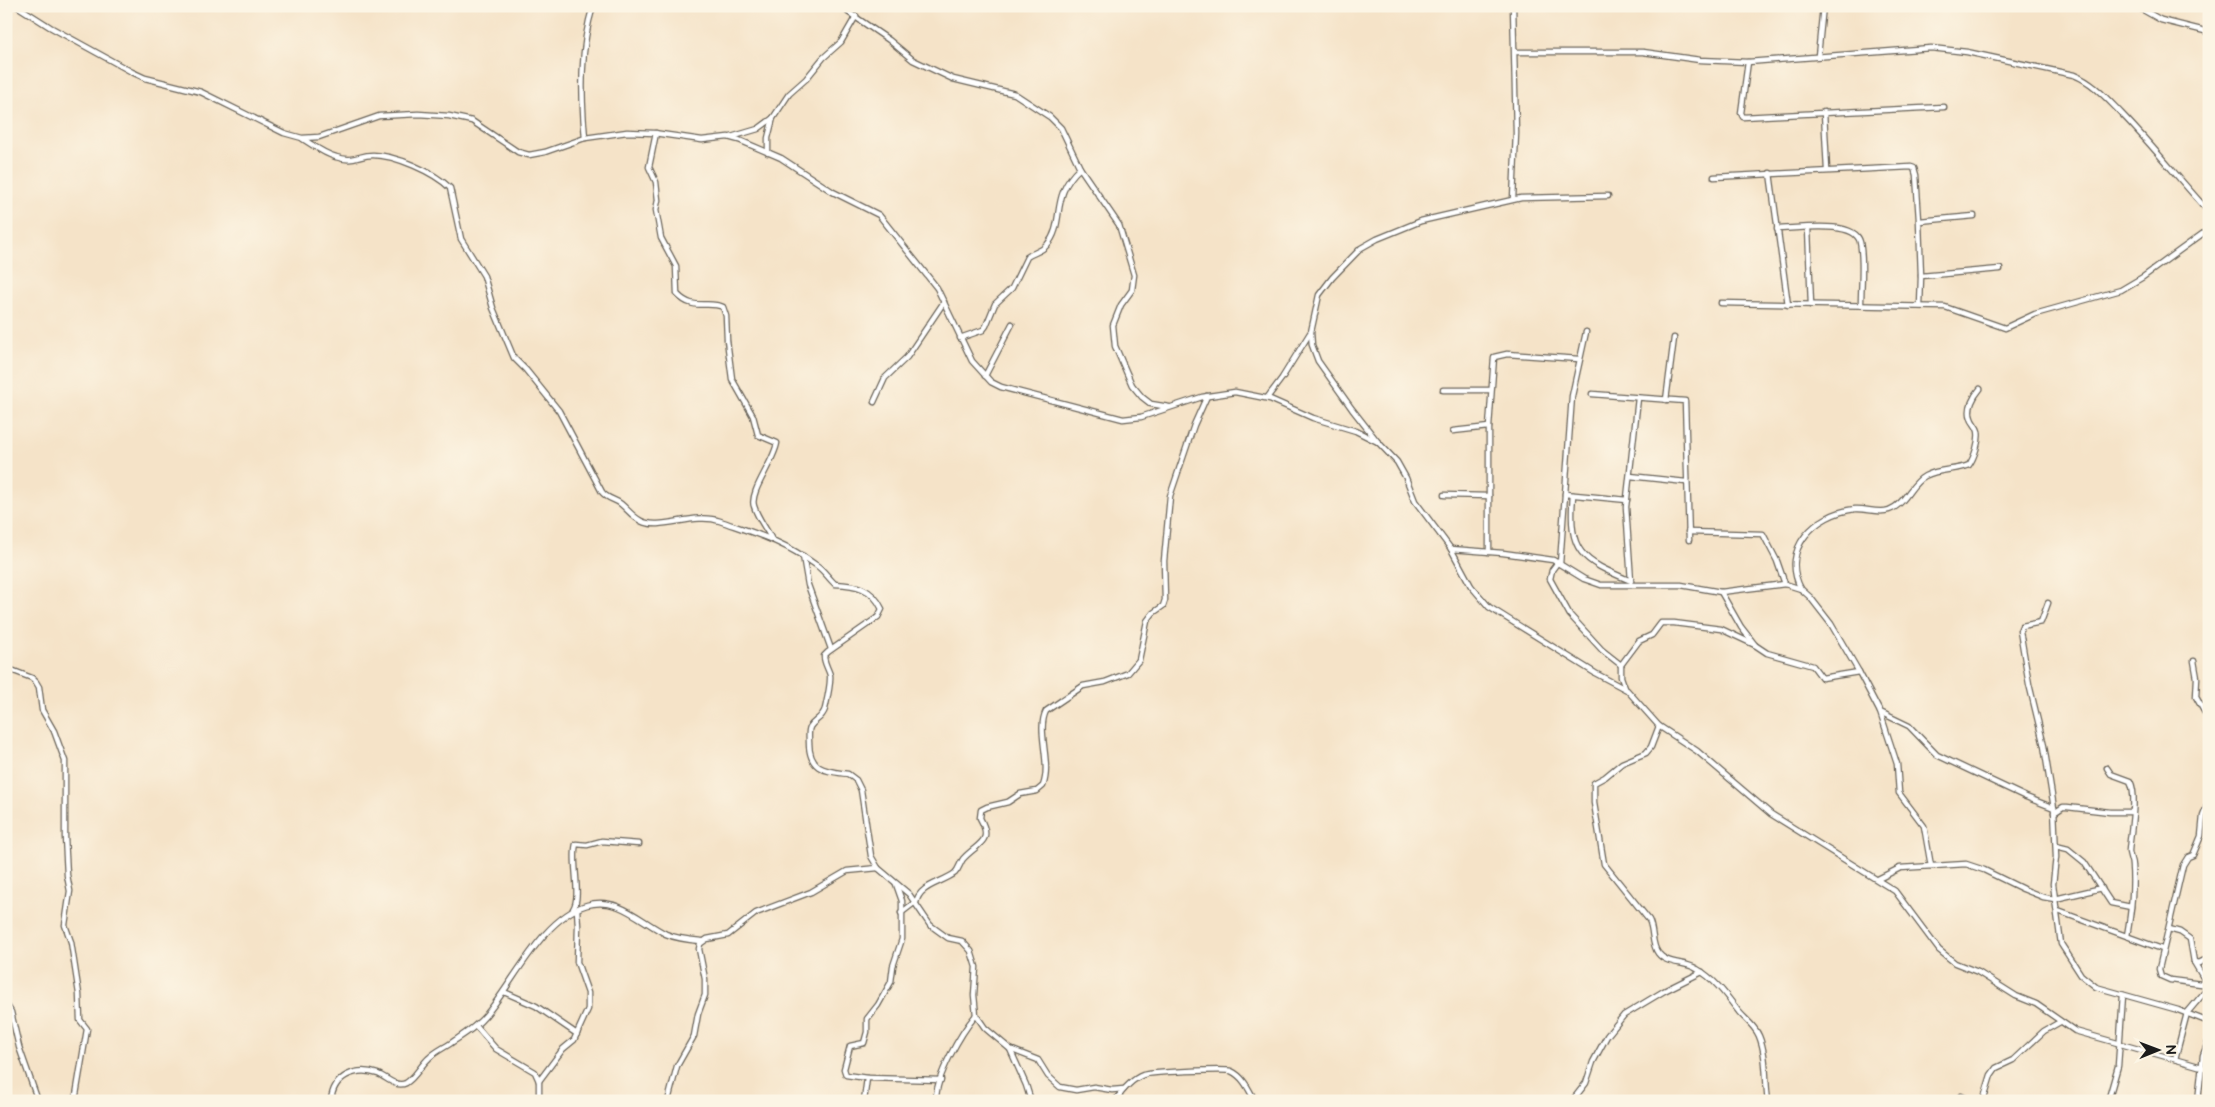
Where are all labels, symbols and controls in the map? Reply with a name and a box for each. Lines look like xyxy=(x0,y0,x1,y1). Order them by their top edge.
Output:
north arrow xyxy=(2132,1024,2182,1074)
text: N xyxy=(2162,1044,2179,1055)

